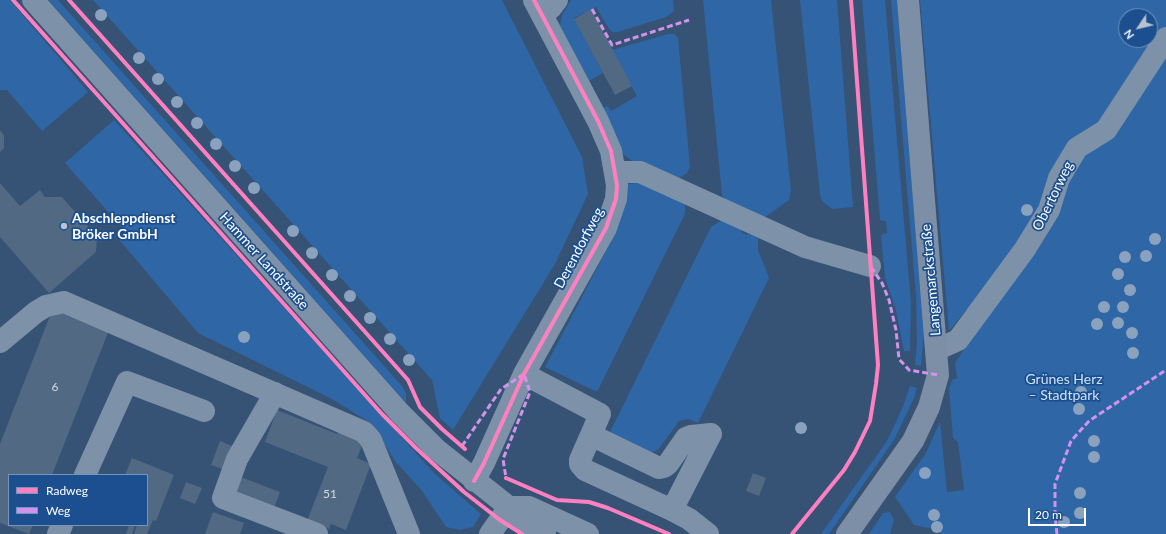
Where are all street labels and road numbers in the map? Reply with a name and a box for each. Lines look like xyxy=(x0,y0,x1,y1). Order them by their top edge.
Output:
street label: Obertorweg xyxy=(1029,159,1077,233)
street label: Derendorfweg xyxy=(551,205,607,291)
street label: Hammer Landstraße xyxy=(216,209,312,313)
street label: Langemarckstraße xyxy=(918,223,944,337)

